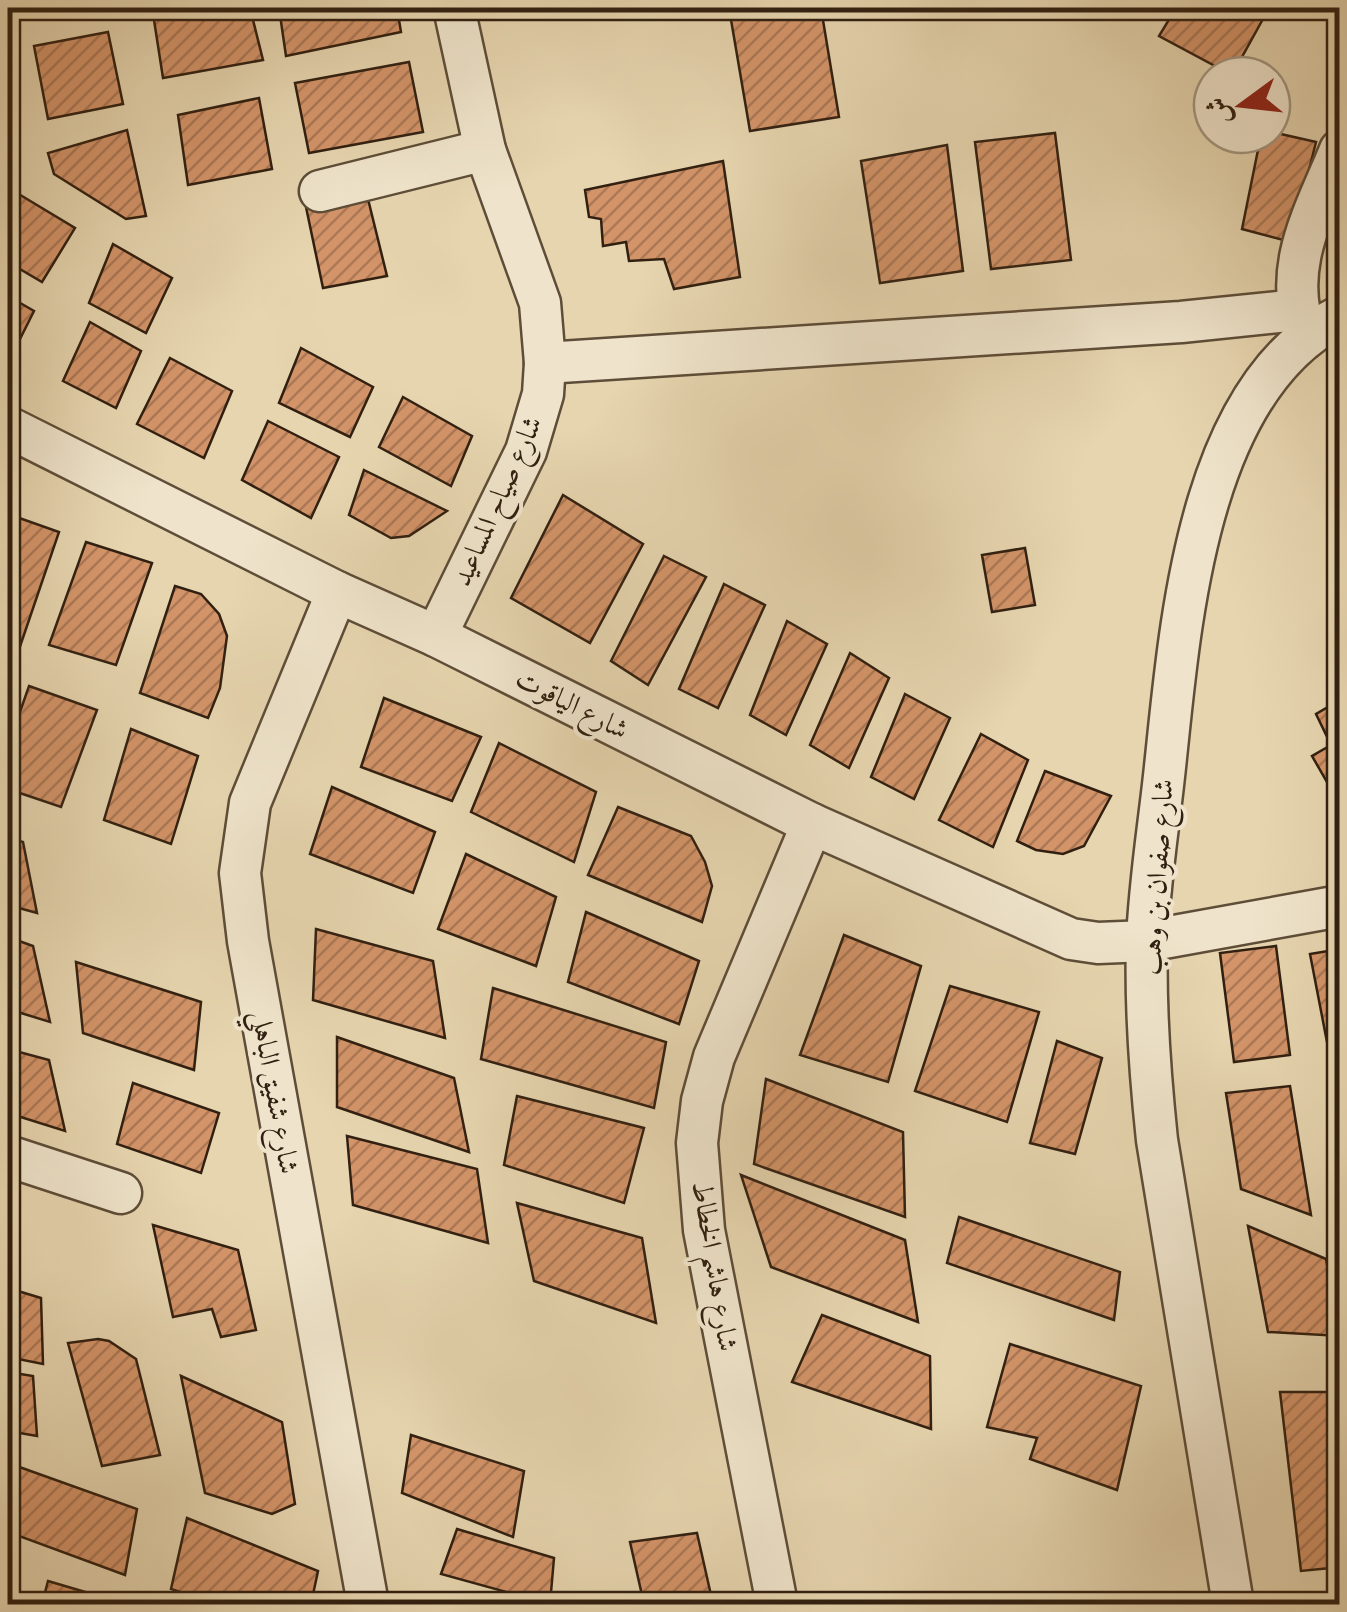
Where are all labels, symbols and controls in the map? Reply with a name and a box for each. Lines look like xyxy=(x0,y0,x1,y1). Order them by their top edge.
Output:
north arrow xyxy=(1192,55,1292,155)
text: ش xyxy=(1197,93,1241,130)
street label: شارع صياح المساعيد xyxy=(442,410,557,595)
street label: شارع الياقوت xyxy=(507,659,635,752)
street label: شارع صفوان بن وهب xyxy=(1131,778,1187,977)
street label: شارع شفيق الباهلي xyxy=(235,1007,308,1178)
street label: شارع هاشم الخطاط xyxy=(675,1178,747,1355)

